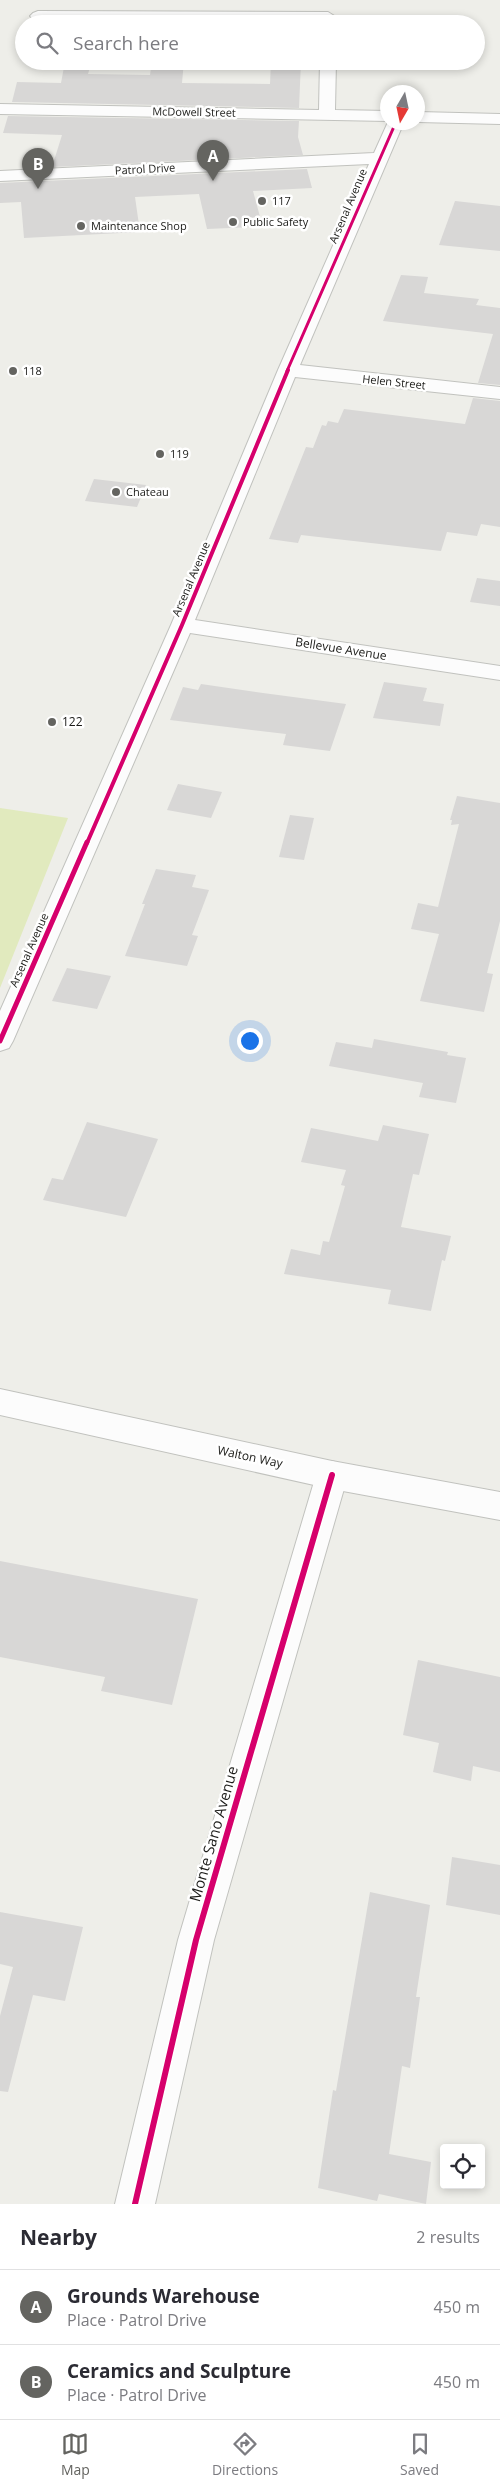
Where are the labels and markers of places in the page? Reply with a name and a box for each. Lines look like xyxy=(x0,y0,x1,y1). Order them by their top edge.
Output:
pin: A xyxy=(197,140,229,181)
pin: B xyxy=(22,148,54,189)
place label: 117 xyxy=(272,193,291,208)
marker: 117 xyxy=(256,195,268,207)
place label: Public Safety xyxy=(243,214,309,229)
marker: Public Safety xyxy=(227,216,239,228)
place label: Maintenance Shop xyxy=(91,218,187,233)
marker: Maintenance Shop xyxy=(75,220,87,232)
place label: 118 xyxy=(23,363,42,378)
marker: 118 xyxy=(7,365,19,377)
place label: 119 xyxy=(170,446,189,461)
marker: 119 xyxy=(154,448,166,460)
place label: Chateau xyxy=(126,484,169,499)
marker: Chateau xyxy=(110,486,122,498)
place label: 122 xyxy=(62,713,83,730)
marker: 122 xyxy=(46,716,58,728)

